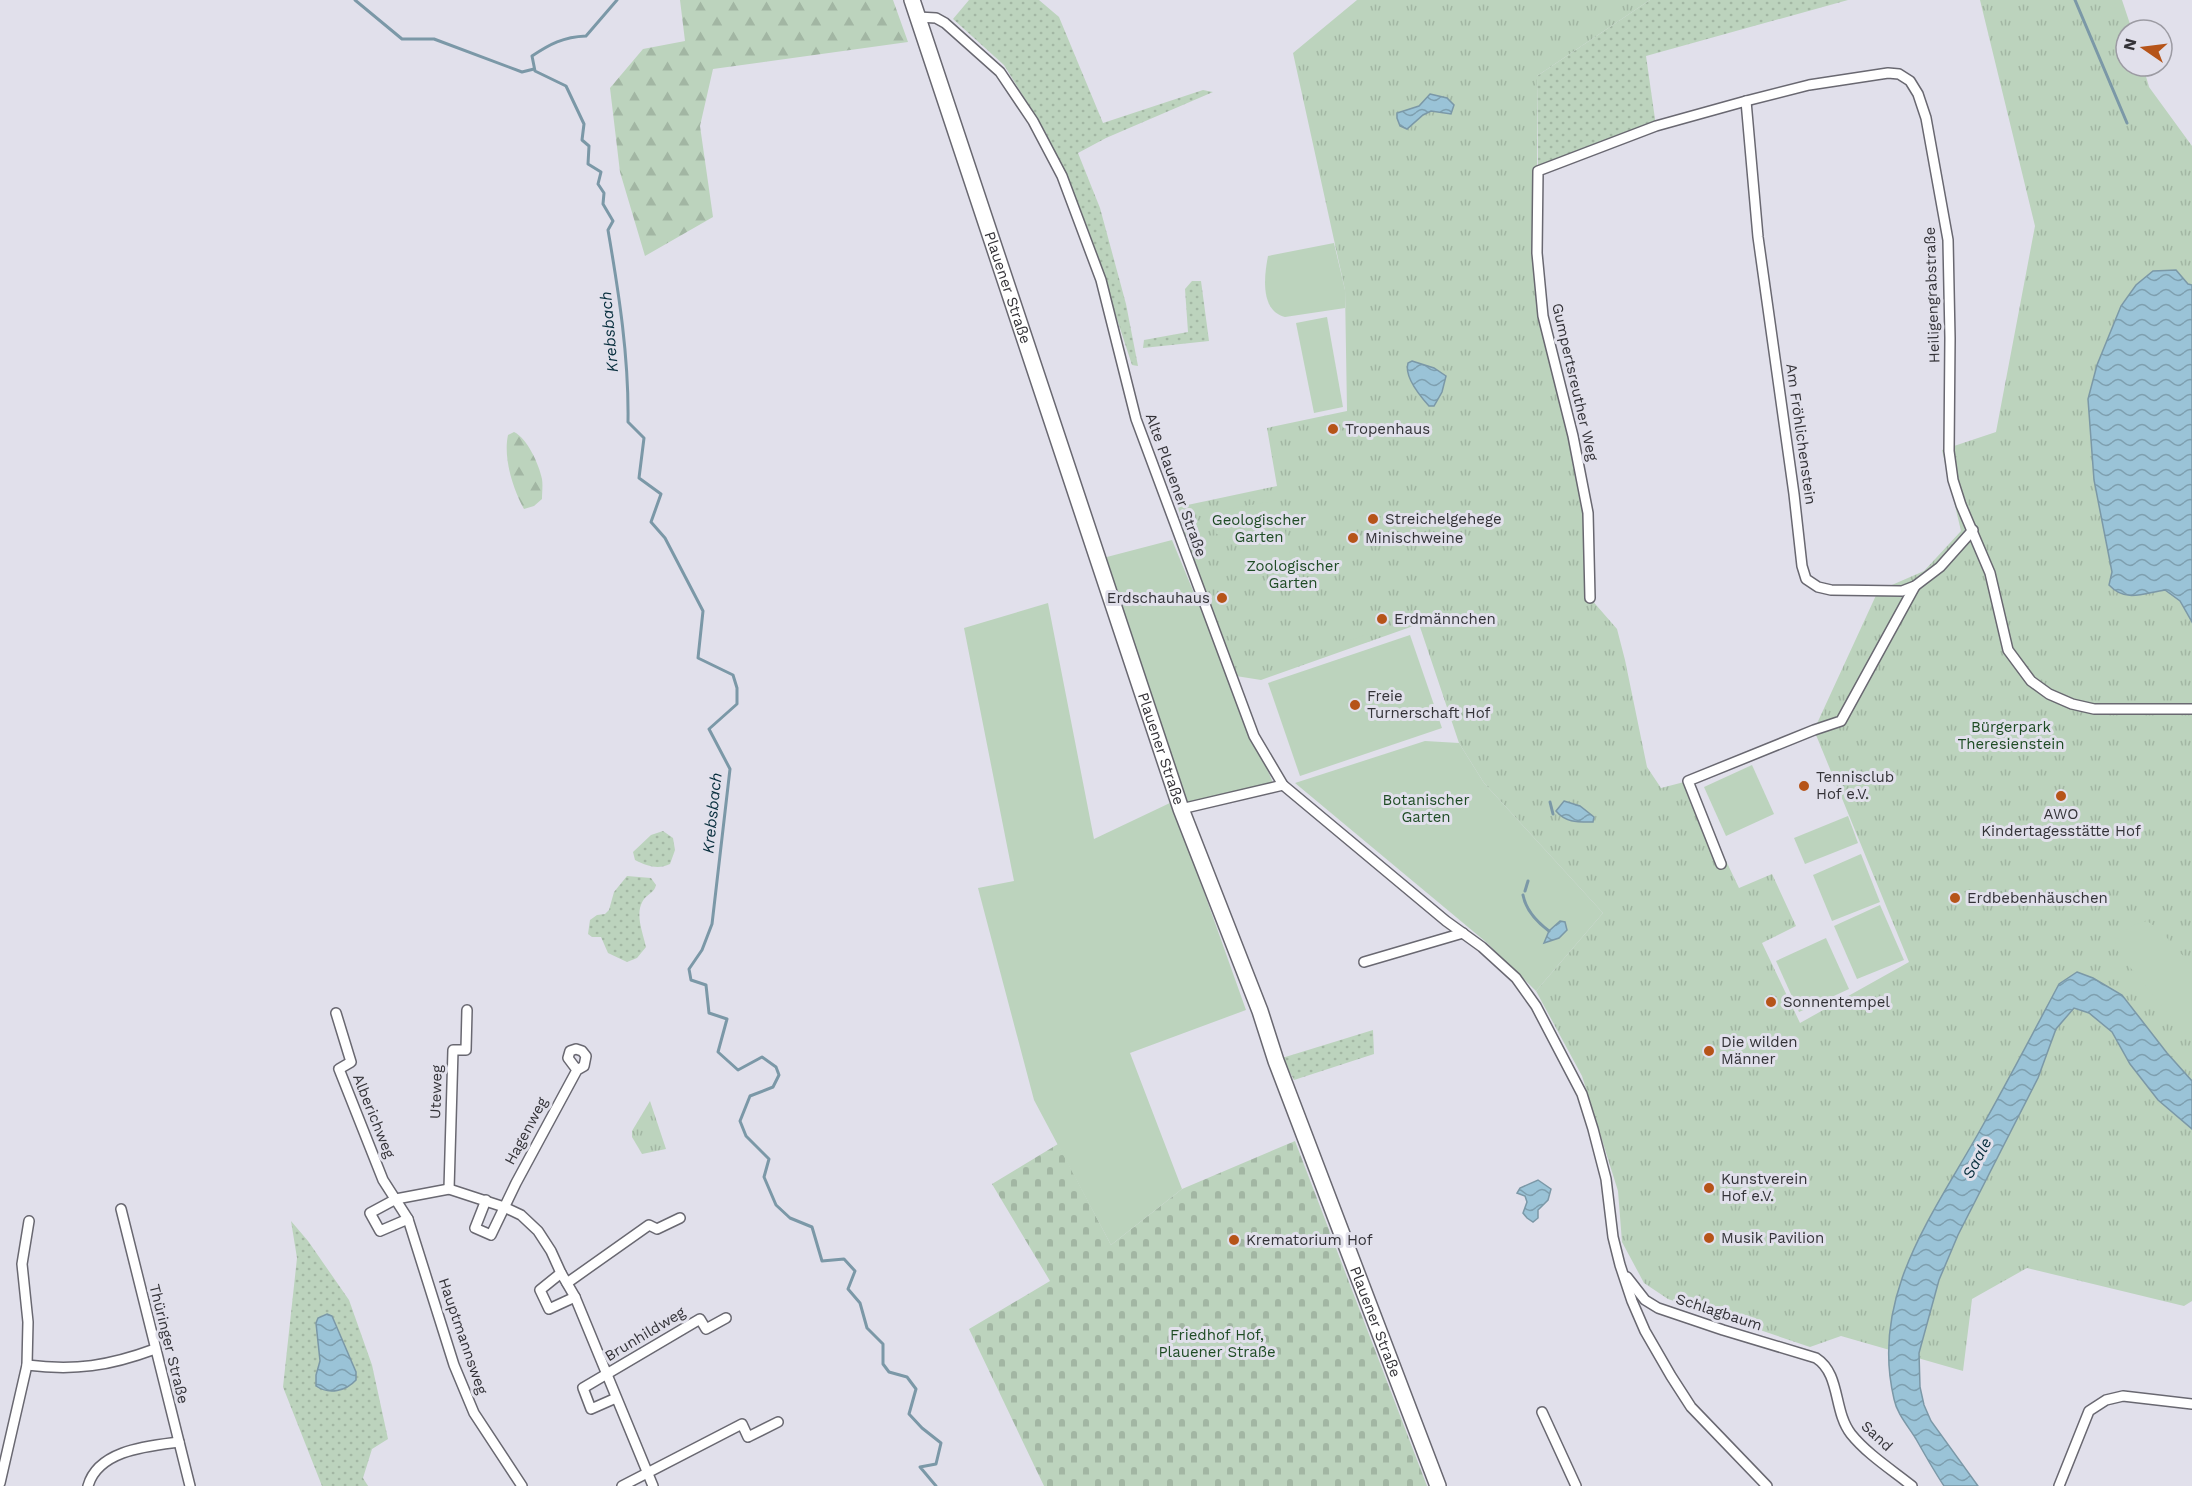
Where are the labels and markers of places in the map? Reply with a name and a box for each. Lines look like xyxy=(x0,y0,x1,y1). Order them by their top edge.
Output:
place label: Tropenhaus xyxy=(1345,420,1430,438)
marker: Tropenhaus xyxy=(1326,422,1340,436)
place label: Streichelgehege xyxy=(1385,510,1502,528)
marker: Streichelgehege xyxy=(1366,512,1380,526)
place label: Minischweine xyxy=(1365,529,1463,547)
marker: Minischweine xyxy=(1346,531,1360,545)
place label: Erdschauhaus xyxy=(1107,589,1210,607)
marker: Erdschauhaus xyxy=(1215,591,1229,605)
place label: Erdmännchen xyxy=(1394,610,1496,628)
marker: Erdmännchen xyxy=(1375,612,1389,626)
place label: Freie Turnerschaft Hof xyxy=(1367,687,1491,722)
marker: Freie Turnerschaft Hof xyxy=(1348,698,1362,712)
place label: Tennisclub Hof e.V. xyxy=(1816,768,1894,803)
marker: Tennisclub Hof e.V. xyxy=(1797,779,1811,793)
marker: AWO Kindertagesstätte Hof xyxy=(2054,789,2068,803)
place label: AWO Kindertagesstätte Hof xyxy=(1981,805,2141,840)
place label: Erdbebenhäuschen xyxy=(1967,889,2108,907)
marker: Erdbebenhäuschen xyxy=(1948,891,1962,905)
place label: Sonnentempel xyxy=(1783,993,1890,1011)
marker: Sonnentempel xyxy=(1764,995,1778,1009)
place label: Die wilden Männer xyxy=(1721,1033,1798,1068)
marker: Die wilden Männer xyxy=(1702,1044,1716,1058)
place label: Kunstverein Hof e.V. xyxy=(1721,1170,1807,1205)
marker: Kunstverein Hof e.V. xyxy=(1702,1181,1716,1195)
place label: Musik Pavilion xyxy=(1721,1229,1824,1247)
place label: Krematorium Hof xyxy=(1246,1231,1373,1249)
marker: Musik Pavilion xyxy=(1702,1231,1716,1245)
marker: Krematorium Hof xyxy=(1227,1233,1241,1247)

